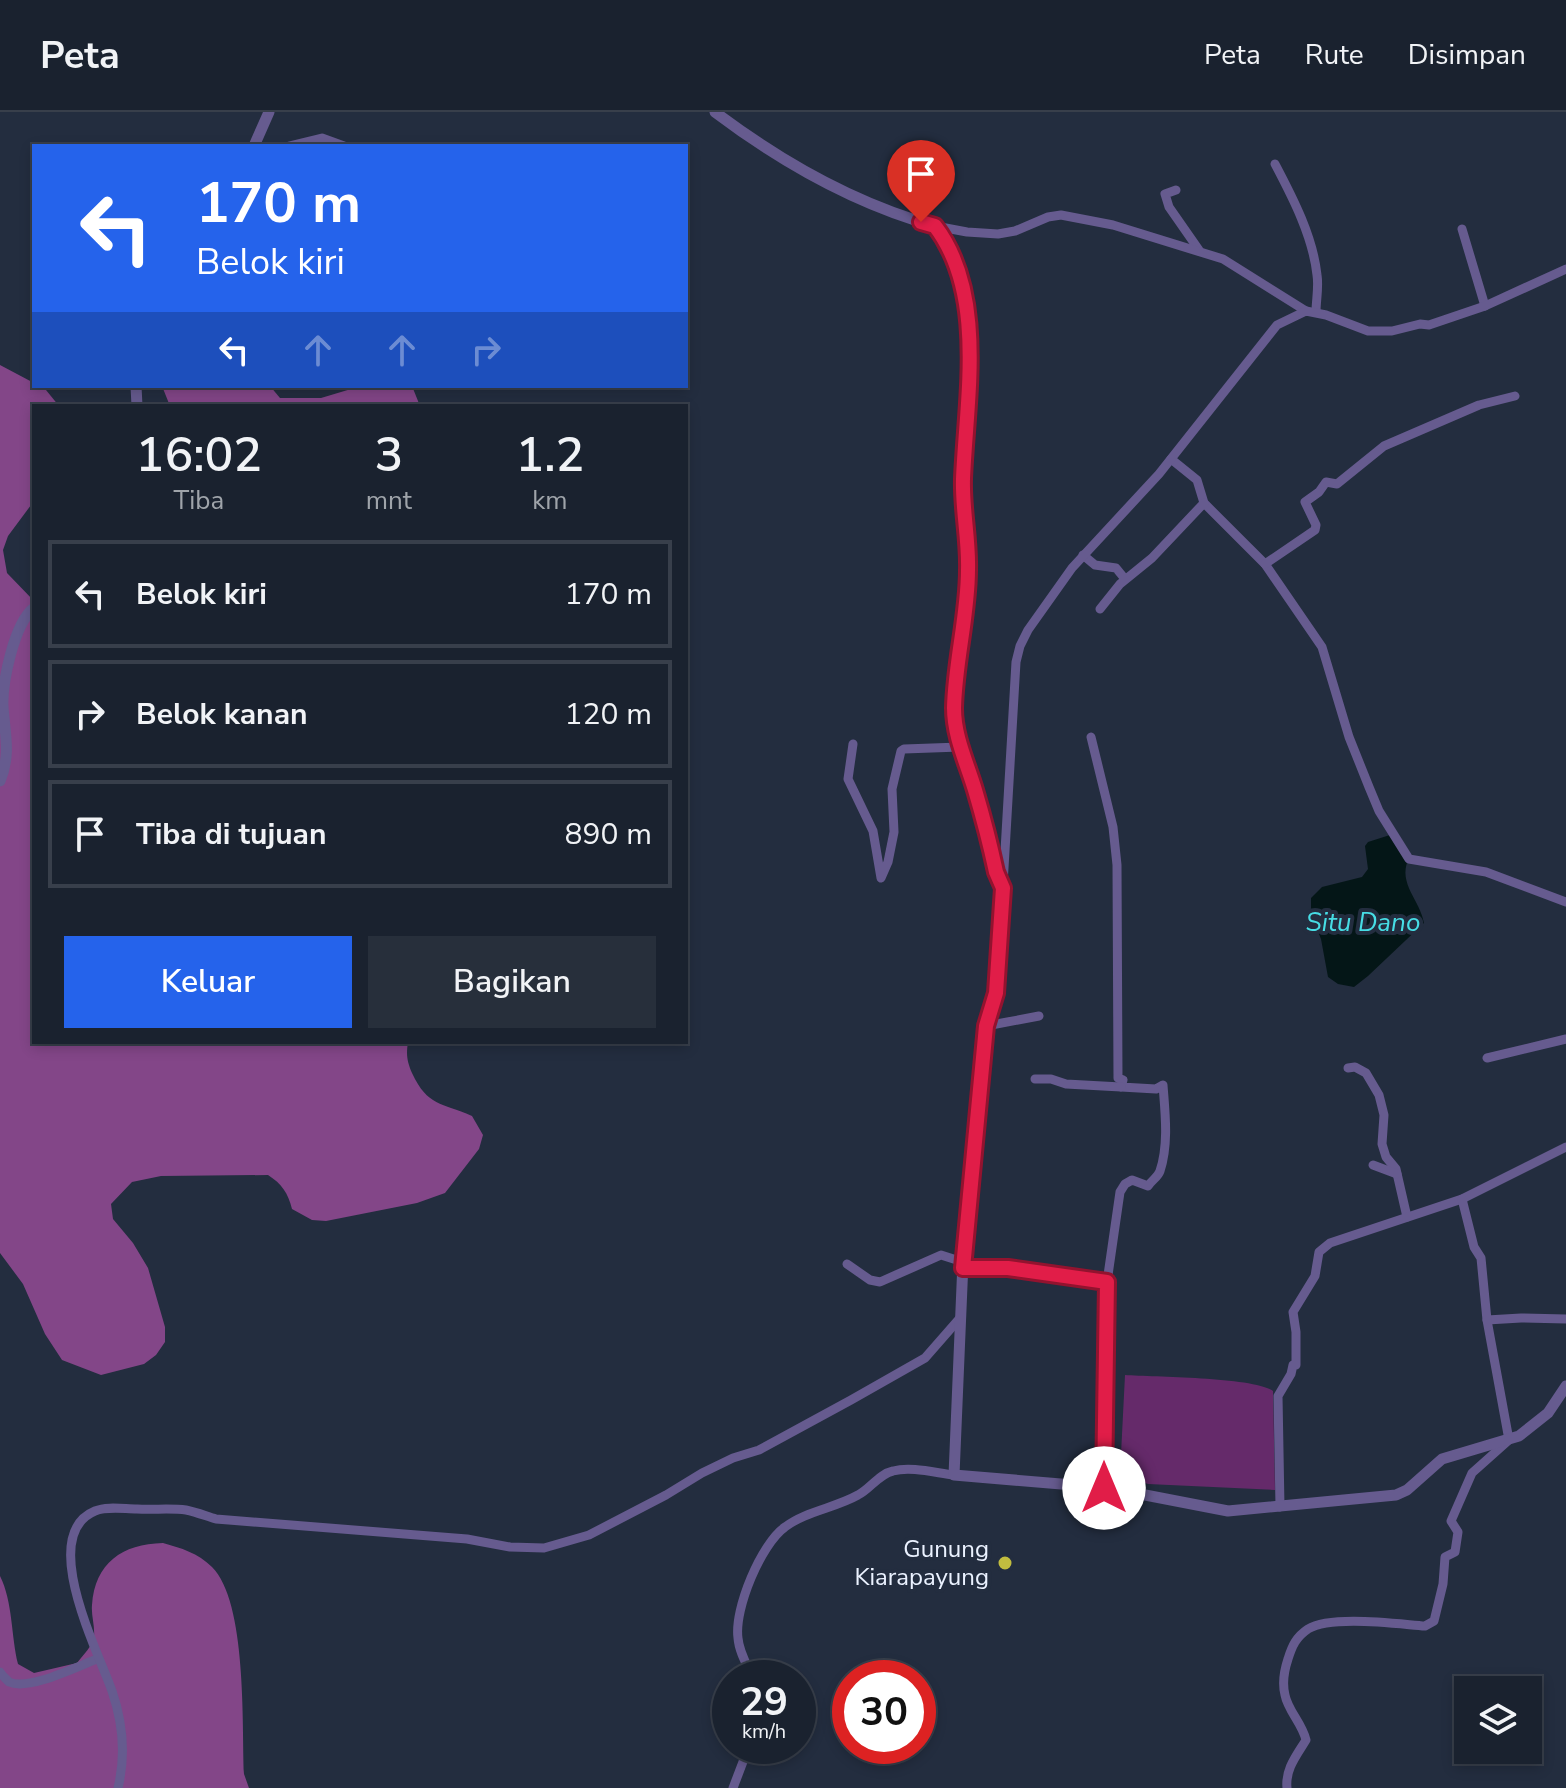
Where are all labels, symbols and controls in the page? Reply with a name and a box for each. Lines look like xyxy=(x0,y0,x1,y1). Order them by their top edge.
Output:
text: Peta xyxy=(40,30,120,81)
text: Peta xyxy=(1204,36,1261,74)
text: Rute xyxy=(1305,36,1364,74)
text: Disimpan xyxy=(1408,36,1526,74)
pin xyxy=(887,140,955,222)
icon: arrive xyxy=(899,152,943,196)
text: 170 m xyxy=(196,165,361,242)
icon: left xyxy=(64,176,168,280)
text: Belok kiri xyxy=(196,238,345,287)
icon: left xyxy=(212,328,256,372)
icon: ahead xyxy=(296,328,340,372)
icon: ahead xyxy=(380,328,424,372)
icon: right xyxy=(464,328,508,372)
text: 16:02 xyxy=(136,422,262,488)
text: 3 xyxy=(374,422,403,488)
text: 1.2 xyxy=(515,422,584,488)
text: Tiba xyxy=(174,483,224,518)
text: mnt xyxy=(366,483,412,518)
text: km xyxy=(532,483,568,518)
icon: left xyxy=(68,572,112,616)
text: Belok kiri xyxy=(136,574,267,615)
text: 170 m xyxy=(565,574,652,615)
icon: right xyxy=(68,692,112,736)
text: Belok kanan xyxy=(136,694,308,735)
text: 120 m xyxy=(565,694,652,735)
icon: arrive xyxy=(68,812,112,856)
text: Tiba di tujuan xyxy=(136,814,327,855)
text: 890 m xyxy=(565,814,652,855)
water label: Situ Dano xyxy=(1306,905,1420,940)
button: Keluar xyxy=(64,936,352,1028)
button: Bagikan xyxy=(368,936,656,1028)
position arrow xyxy=(1062,1446,1146,1530)
place label: Gunung Kiarapayung xyxy=(854,1533,989,1593)
marker: Gunung Kiarapayung xyxy=(996,1554,1014,1572)
speed limit sign: 30 xyxy=(832,1660,936,1764)
text: 29 xyxy=(740,1675,788,1729)
map controls xyxy=(1454,1676,1542,1764)
button: layers xyxy=(1454,1676,1542,1764)
text: km/h xyxy=(742,1718,786,1745)

